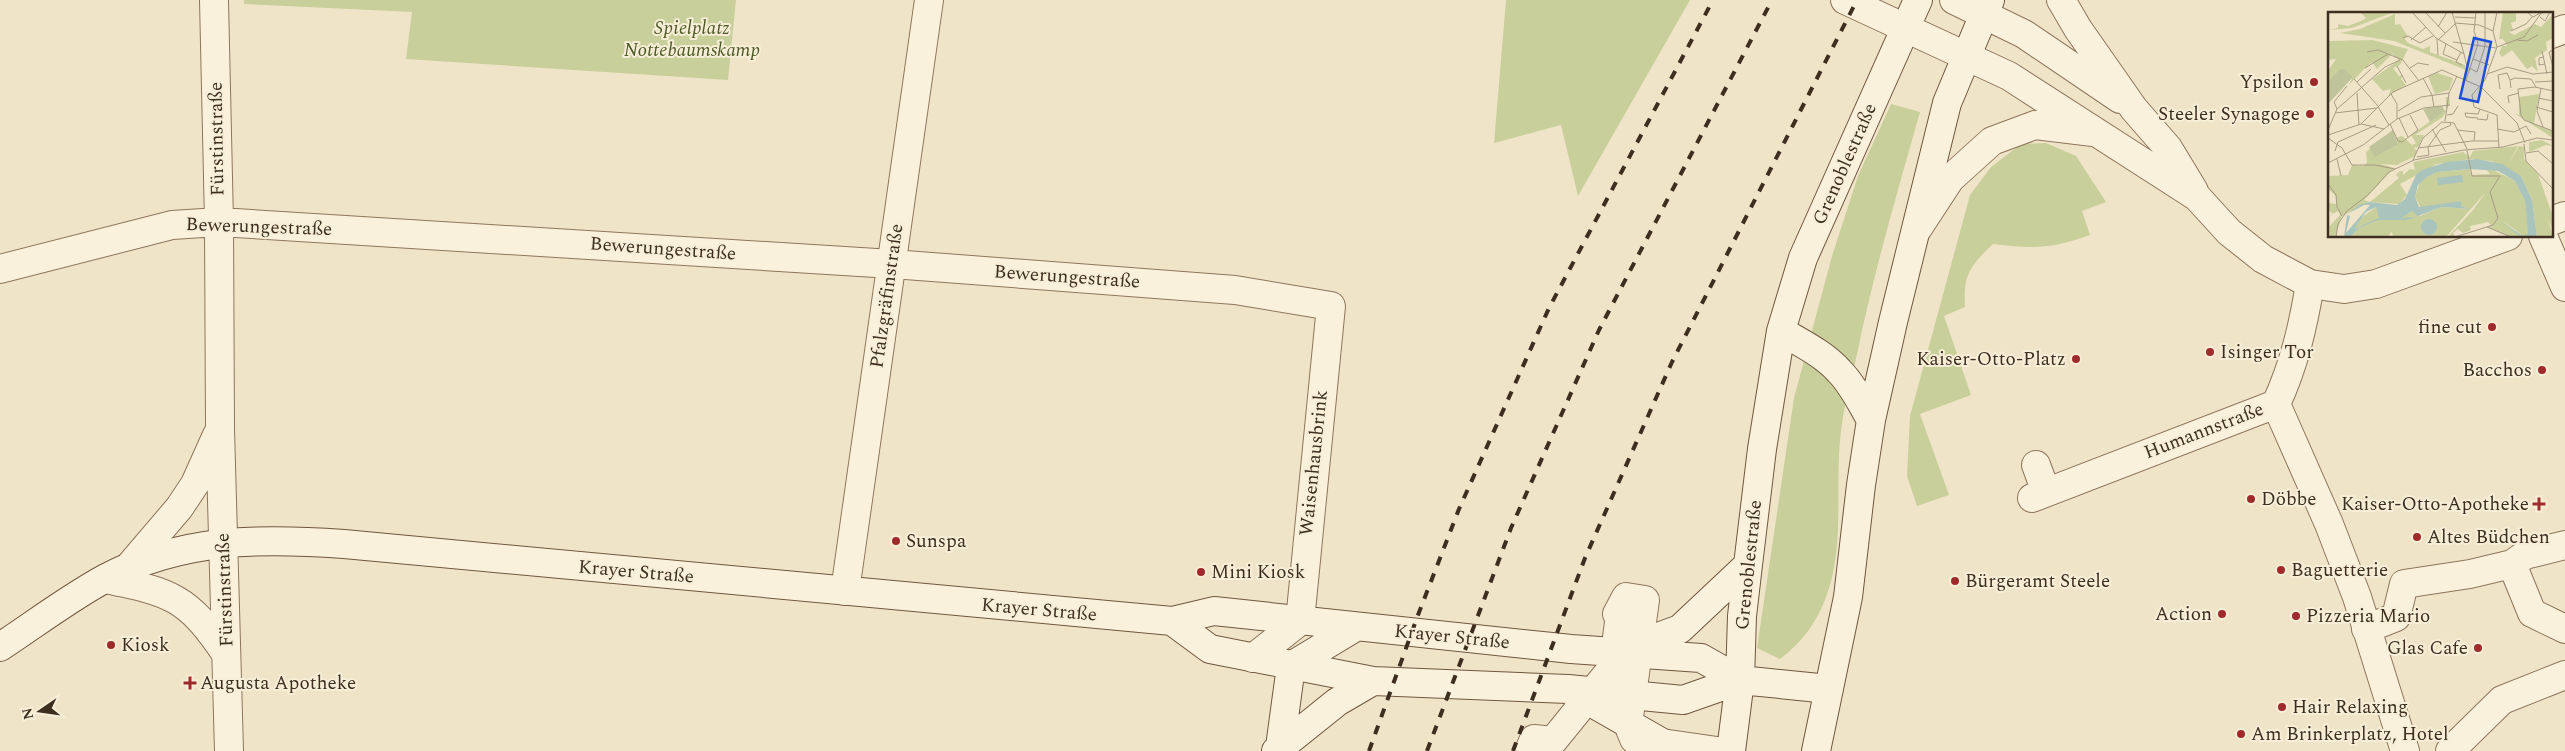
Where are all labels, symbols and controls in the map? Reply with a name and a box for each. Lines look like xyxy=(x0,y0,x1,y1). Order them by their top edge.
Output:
inset map xyxy=(2328,12,2552,238)
park label: Spielplatz Nottebaumskamp xyxy=(624,14,760,65)
place label: Ypsilon xyxy=(2239,68,2304,97)
marker: Ypsilon xyxy=(2308,76,2320,88)
street label: Fürstinstraße xyxy=(202,82,232,196)
street label: Grenoblestraße xyxy=(1805,98,1885,230)
place label: Steeler Synagoge xyxy=(2158,100,2300,129)
marker: Steeler Synagoge xyxy=(2304,108,2316,120)
street label: Bewerungestraße xyxy=(185,210,333,244)
street label: Pfalzgräfinstraße xyxy=(863,222,911,370)
street label: Bewerungestraße xyxy=(589,229,737,269)
street label: Bewerungestraße xyxy=(993,257,1141,297)
place label: fine cut xyxy=(2418,313,2482,342)
marker: fine cut xyxy=(2486,321,2498,333)
place label: Isinger Tor xyxy=(2220,338,2314,367)
place label: Kaiser-Otto-Platz xyxy=(1916,345,2066,374)
marker: Isinger Tor xyxy=(2204,346,2216,358)
marker: Kaiser-Otto-Platz xyxy=(2070,353,2082,365)
place label: Bacchos xyxy=(2462,356,2532,385)
marker: Bacchos xyxy=(2536,364,2548,376)
street label: Waisenhausbrink xyxy=(1292,388,1336,537)
street label: Humannstraße xyxy=(2140,395,2268,467)
place label: Döbbe xyxy=(2261,485,2316,514)
place label: Kaiser-Otto-Apotheke xyxy=(2341,490,2529,519)
marker: Döbbe xyxy=(2245,493,2257,505)
marker: Kaiser-Otto-Apotheke xyxy=(2533,498,2545,510)
street label: Grenoblestraße xyxy=(1728,499,1770,631)
place label: Altes Büdchen xyxy=(2427,523,2550,552)
place label: Sunspa xyxy=(906,527,967,556)
marker: Altes Büdchen xyxy=(2411,531,2423,543)
street label: Fürstinstraße xyxy=(209,533,241,647)
marker: Sunspa xyxy=(890,535,902,547)
street label: Krayer Straße xyxy=(577,552,695,592)
place label: Baguetterie xyxy=(2291,556,2388,585)
place label: Mini Kiosk xyxy=(1211,558,1306,587)
marker: Baguetterie xyxy=(2275,564,2287,576)
marker: Mini Kiosk xyxy=(1195,566,1207,578)
place label: Bürgeramt Steele xyxy=(1965,567,2110,596)
marker: Bürgeramt Steele xyxy=(1949,575,1961,587)
street label: Krayer Straße xyxy=(980,590,1098,630)
place label: Action xyxy=(2155,600,2212,629)
place label: Pizzeria Mario xyxy=(2306,602,2430,631)
marker: Action xyxy=(2216,608,2228,620)
marker: Pizzeria Mario xyxy=(2290,610,2302,622)
street label: Krayer Straße xyxy=(1393,617,1511,657)
place label: Kiosk xyxy=(121,631,170,660)
place label: Glas Cafe xyxy=(2387,634,2468,663)
marker: Kiosk xyxy=(105,639,117,651)
marker: Glas Cafe xyxy=(2472,642,2484,654)
place label: Augusta Apotheke xyxy=(200,669,356,698)
marker: Augusta Apotheke xyxy=(184,677,196,689)
north arrow xyxy=(15,686,65,736)
place label: Hair Relaxing xyxy=(2292,693,2408,722)
marker: Hair Relaxing xyxy=(2276,701,2288,713)
text: N xyxy=(16,706,39,722)
place label: Am Brinkerplatz, Hotel xyxy=(2251,720,2449,749)
marker: Am Brinkerplatz, Hotel xyxy=(2235,728,2247,740)

